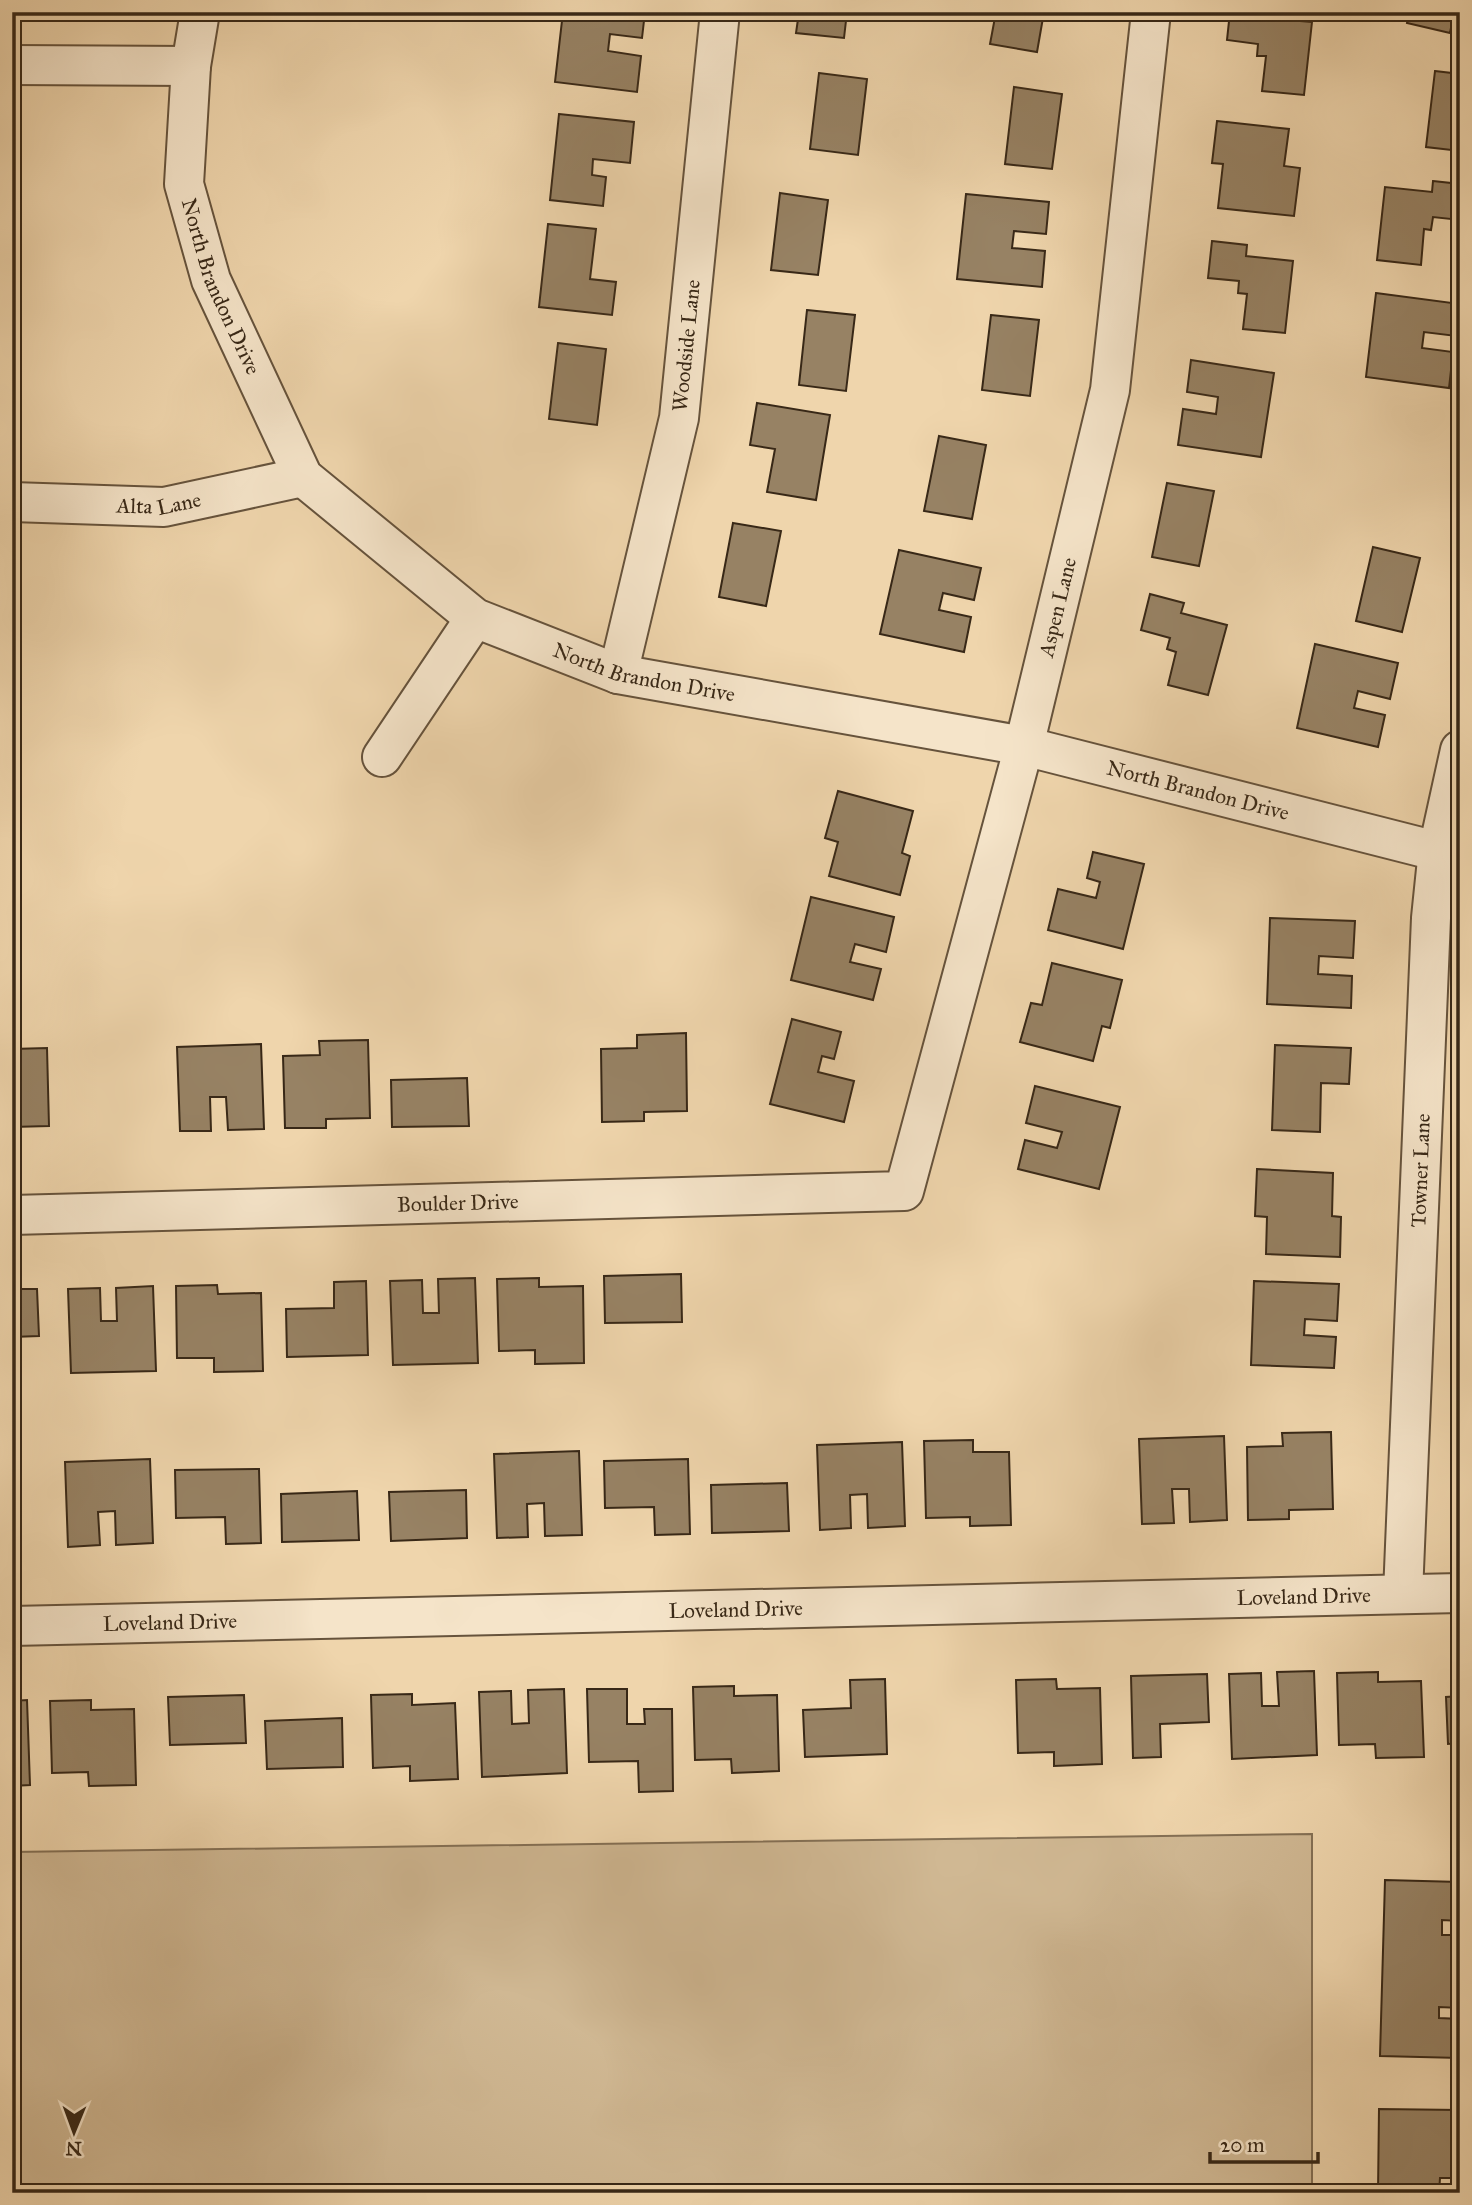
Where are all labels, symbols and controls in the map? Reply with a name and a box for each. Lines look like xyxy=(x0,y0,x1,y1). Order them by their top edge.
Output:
street label: North Brandon Drive xyxy=(176,195,266,379)
street label: Woodside Lane xyxy=(667,278,706,413)
street label: Alta Lane xyxy=(115,486,204,521)
street label: Aspen Lane xyxy=(1033,555,1082,661)
street label: North Brandon Drive xyxy=(549,637,737,708)
street label: North Brandon Drive xyxy=(1104,755,1292,826)
street label: Towner Lane xyxy=(1405,1113,1436,1228)
street label: Boulder Drive xyxy=(397,1188,519,1218)
street label: Loveland Drive xyxy=(1236,1582,1371,1611)
street label: Loveland Drive xyxy=(668,1595,803,1624)
street label: Loveland Drive xyxy=(103,1608,238,1637)
north arrow xyxy=(38,2096,108,2166)
scale bar xyxy=(1210,2121,1318,2165)
text: 20 m xyxy=(1220,2132,1265,2158)
text: N xyxy=(65,2137,82,2160)

